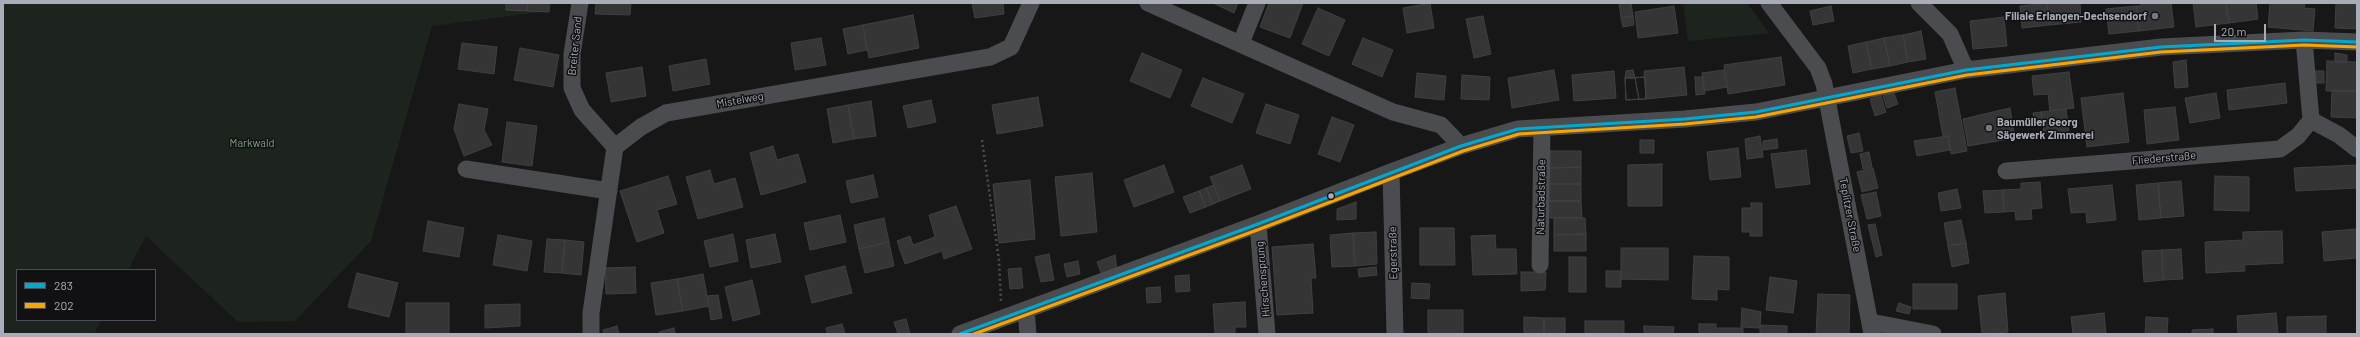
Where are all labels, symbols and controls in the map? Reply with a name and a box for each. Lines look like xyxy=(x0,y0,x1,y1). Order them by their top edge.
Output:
place label: Filiale Erlangen-Dechsendorf xyxy=(2005,9,2147,23)
marker: Filiale Erlangen-Dechsendorf xyxy=(2150,11,2160,21)
street label: Breiter Sand xyxy=(565,16,585,76)
scale bar xyxy=(2216,16,2268,42)
text: 20 m xyxy=(2221,24,2247,38)
street label: Mistelweg xyxy=(715,89,765,111)
place label: Baumüller Georg Sägewerk Zimmerei xyxy=(1997,115,2094,141)
marker: Baumüller Georg Sägewerk Zimmerei xyxy=(1984,123,1994,133)
park label: Markwald xyxy=(230,136,274,150)
street label: Fliederstraße xyxy=(2131,149,2197,167)
street label: Naturbadstraße xyxy=(1534,159,1548,235)
street label: Teplitzer Straße xyxy=(1836,177,1864,253)
unlabelled marker xyxy=(1326,191,1336,201)
street label: Egerstraße xyxy=(1386,226,1400,280)
street label: Hirschensprung xyxy=(1253,241,1273,317)
legend xyxy=(16,269,156,321)
text: 283 xyxy=(54,278,73,292)
text: 202 xyxy=(54,298,74,312)

